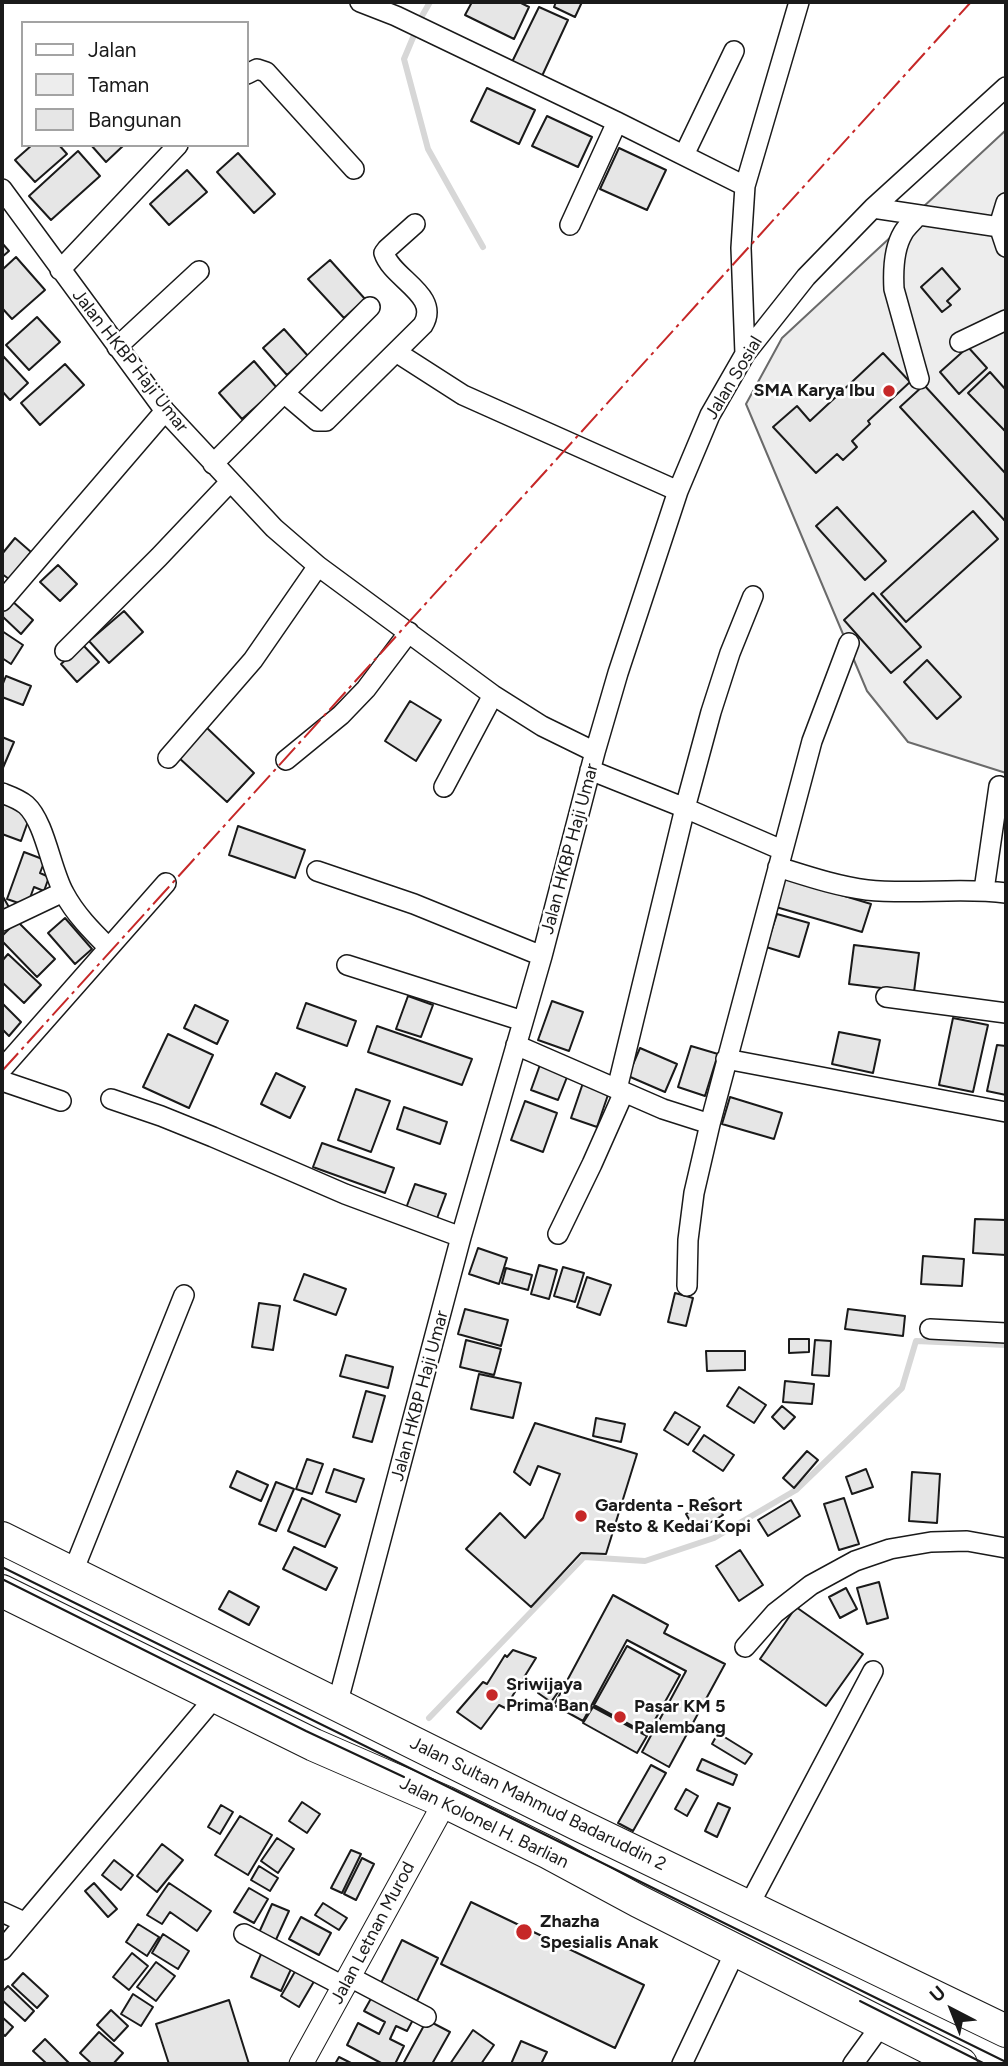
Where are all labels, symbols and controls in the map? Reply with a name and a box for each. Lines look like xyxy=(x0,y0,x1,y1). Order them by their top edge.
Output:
legend xyxy=(21,21,248,147)
text: Jalan xyxy=(88,37,137,62)
text: Taman xyxy=(88,72,149,97)
text: Bangunan xyxy=(88,107,181,132)
street label: Jalan HKBP Haji Umar xyxy=(67,285,193,437)
street label: Jalan Sosial xyxy=(701,332,767,424)
place label: SMA Karya Ibu xyxy=(754,380,875,402)
marker: SMA Karya Ibu xyxy=(881,383,897,399)
street label: Jalan HKBP Haji Umar xyxy=(537,761,603,937)
street label: Jalan HKBP Haji Umar xyxy=(387,1308,453,1484)
place label: Gardenta - Resort Resto & Kedai Kopi xyxy=(595,1495,751,1538)
marker: Gardenta - Resort Resto & Kedai Kopi xyxy=(573,1508,589,1524)
place label: Sriwijaya Prima Ban xyxy=(506,1674,589,1716)
marker: Sriwijaya Prima Ban xyxy=(484,1687,500,1703)
place label: Pasar KM 5 Palembang xyxy=(634,1696,726,1738)
marker: Pasar KM 5 Palembang xyxy=(612,1709,628,1725)
street label: Jalan Sultan Mahmud Badaruddin 2 xyxy=(406,1732,670,1876)
street label: Jalan Kolonel H. Barlian xyxy=(396,1773,572,1873)
street label: Jalan Letnan Murod xyxy=(326,1858,420,2008)
place label: Zhazha Spesialis Anak xyxy=(540,1911,659,1954)
marker: Zhazha Spesialis Anak xyxy=(514,1922,534,1942)
north arrow xyxy=(917,1975,987,2045)
text: U xyxy=(925,1981,950,2007)

